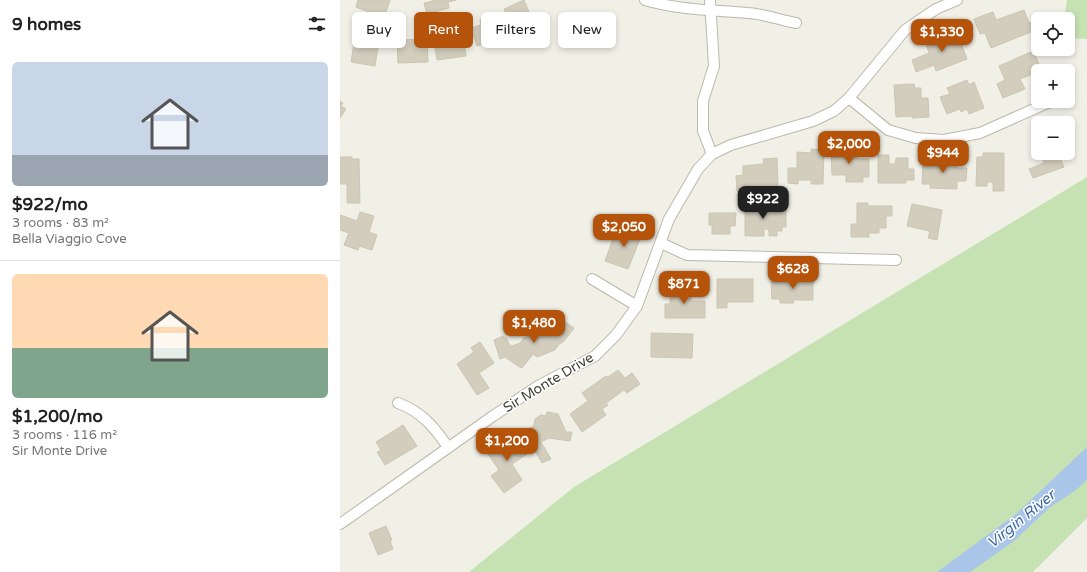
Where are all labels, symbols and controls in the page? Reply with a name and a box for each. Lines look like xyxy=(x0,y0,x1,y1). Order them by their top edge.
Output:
chip: Buy xyxy=(352,12,406,48)
chip: Rent xyxy=(414,12,473,48)
chip: Filters xyxy=(481,12,550,48)
chip: New xyxy=(558,12,616,48)
map controls xyxy=(1031,12,1075,160)
button: locate xyxy=(1031,12,1075,56)
icon: filters xyxy=(306,13,328,35)
text: 9 homes xyxy=(12,14,81,35)
pin: $1,330 xyxy=(909,19,975,53)
text: $1,330 xyxy=(920,24,964,40)
button: + xyxy=(1031,64,1075,108)
icon: home xyxy=(134,88,206,160)
button: − xyxy=(1031,116,1075,160)
pin: $2,000 xyxy=(816,131,882,165)
text: $2,000 xyxy=(827,136,871,152)
pin: $944 xyxy=(919,140,967,174)
text: $944 xyxy=(927,145,959,161)
pin: $922 xyxy=(739,186,787,220)
text: $922 xyxy=(747,191,779,207)
text: $922/mo xyxy=(12,194,88,215)
pin: $2,050 xyxy=(591,214,657,248)
text: 3 rooms · 83 m² xyxy=(12,215,109,231)
text: $2,050 xyxy=(602,219,646,235)
text: Bella Viaggio Cove xyxy=(12,231,127,247)
pin: $628 xyxy=(769,256,817,290)
text: $628 xyxy=(777,261,809,277)
pin: $871 xyxy=(660,271,708,305)
text: $871 xyxy=(668,276,700,292)
icon: home xyxy=(134,300,206,372)
pin: $1,480 xyxy=(501,310,567,344)
text: $1,480 xyxy=(512,315,556,331)
street label: Sir Monte Drive xyxy=(500,349,597,416)
text: $1,200/mo xyxy=(12,406,103,427)
text: 3 rooms · 116 m² xyxy=(12,427,117,443)
pin: $1,200 xyxy=(474,428,540,462)
text: $1,200 xyxy=(485,433,529,449)
text: Sir Monte Drive xyxy=(12,443,107,459)
water label: Virgin River xyxy=(983,485,1060,552)

